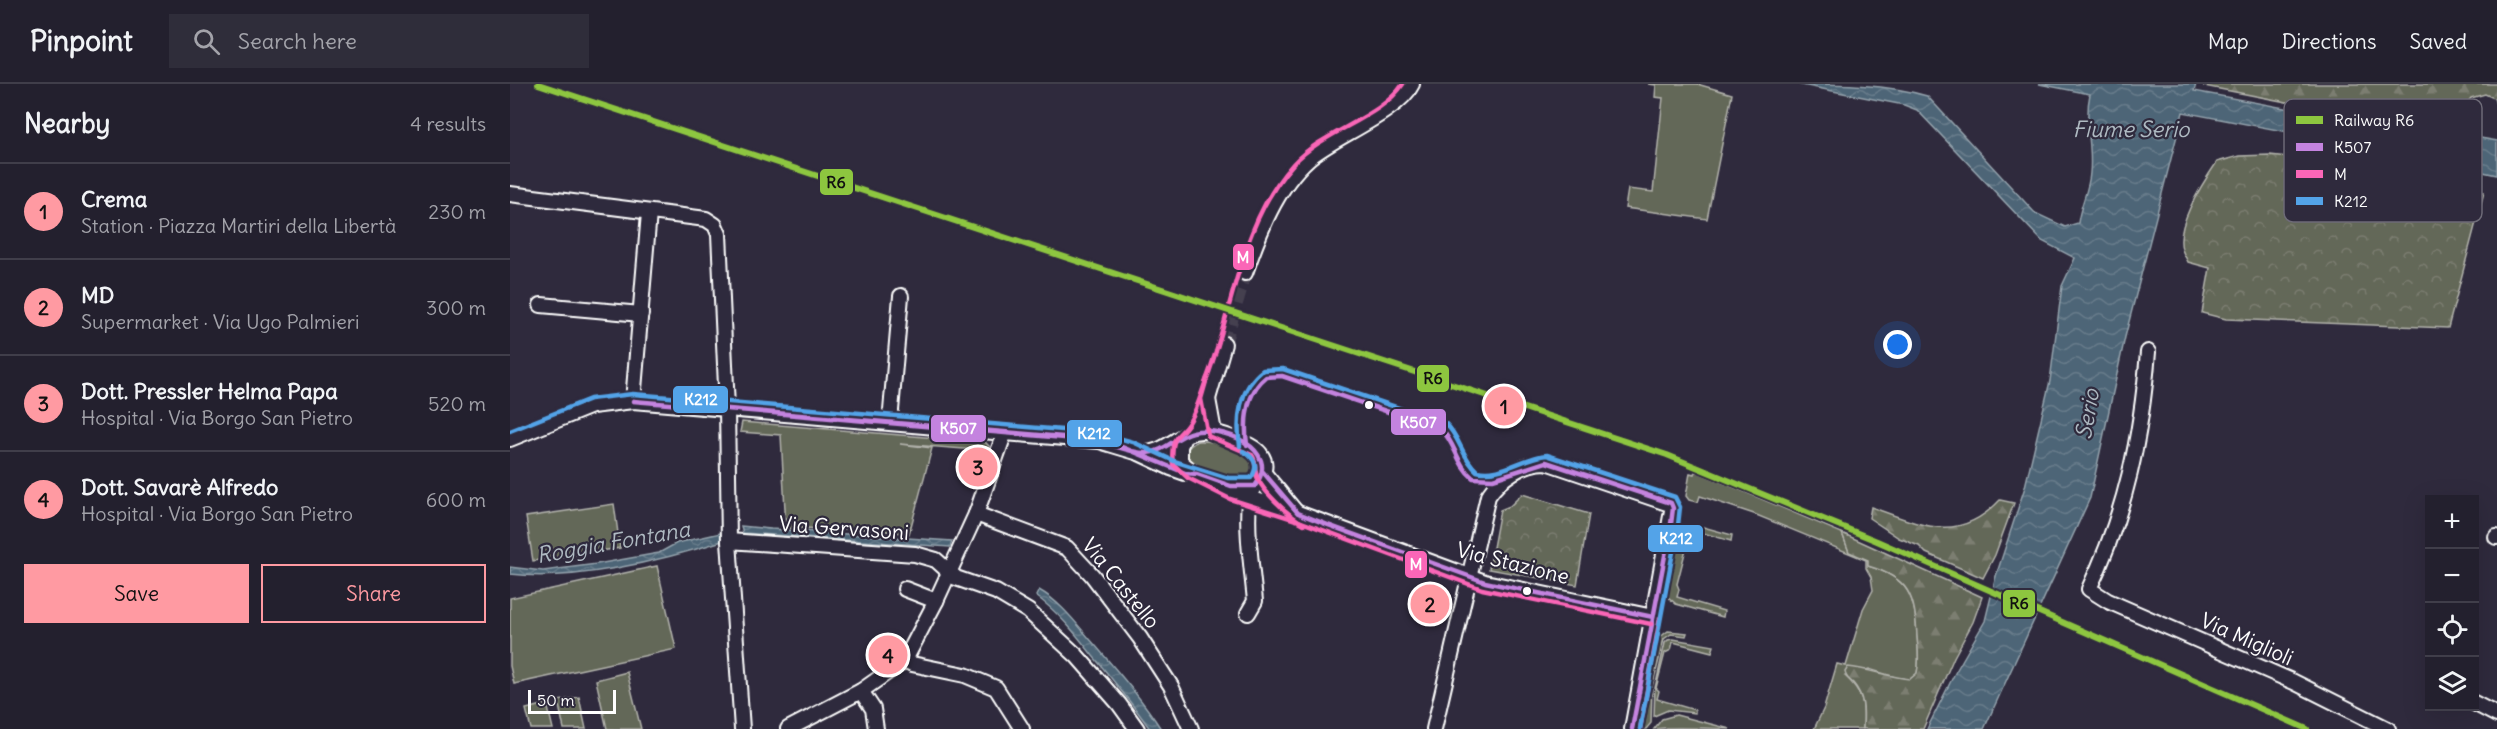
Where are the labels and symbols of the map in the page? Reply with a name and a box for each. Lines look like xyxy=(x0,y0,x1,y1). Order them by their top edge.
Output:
legend xyxy=(2284,99,2482,222)
text: Railway R6 xyxy=(2334,110,2414,130)
water label: Fiume Serio xyxy=(2073,115,2191,143)
text: K507 xyxy=(2334,137,2371,157)
text: M xyxy=(2334,164,2347,184)
line badge: R6 xyxy=(819,168,854,196)
text: R6 xyxy=(826,172,846,192)
text: K212 xyxy=(2334,191,2368,211)
line badge: M xyxy=(1232,243,1255,271)
text: M xyxy=(1237,247,1250,267)
your location xyxy=(1883,330,1912,359)
line badge: R6 xyxy=(1416,364,1450,393)
text: R6 xyxy=(1423,368,1443,388)
pin: 1 xyxy=(1484,384,1524,428)
line badge: K212 xyxy=(672,385,729,414)
water label: Serio xyxy=(2069,385,2105,441)
text: K212 xyxy=(684,389,718,409)
unlabelled marker xyxy=(1363,399,1375,411)
line badge: K507 xyxy=(1390,408,1447,436)
text: K507 xyxy=(1399,412,1437,432)
line badge: K507 xyxy=(930,414,987,443)
text: K507 xyxy=(939,418,977,438)
line badge: K212 xyxy=(1066,419,1123,448)
text: K212 xyxy=(1077,423,1111,443)
pin: 3 xyxy=(958,444,998,490)
street label: Via Gervasoni xyxy=(778,510,910,546)
water label: Roggia Fontana xyxy=(534,514,693,569)
line badge: K212 xyxy=(1647,524,1704,553)
text: K212 xyxy=(1659,528,1693,548)
street label: Via Castello xyxy=(1076,532,1166,634)
street label: Via Stazione xyxy=(1454,536,1572,590)
line badge: M xyxy=(1404,550,1428,579)
text: M xyxy=(1410,554,1423,574)
pin: 2 xyxy=(1410,582,1450,626)
unlabelled marker xyxy=(1521,585,1533,597)
line badge: R6 xyxy=(2002,589,2036,618)
text: R6 xyxy=(2009,593,2029,613)
street label: Via Miglioli xyxy=(2196,607,2298,671)
pin: 4 xyxy=(868,632,908,678)
scale bar xyxy=(528,687,616,714)

